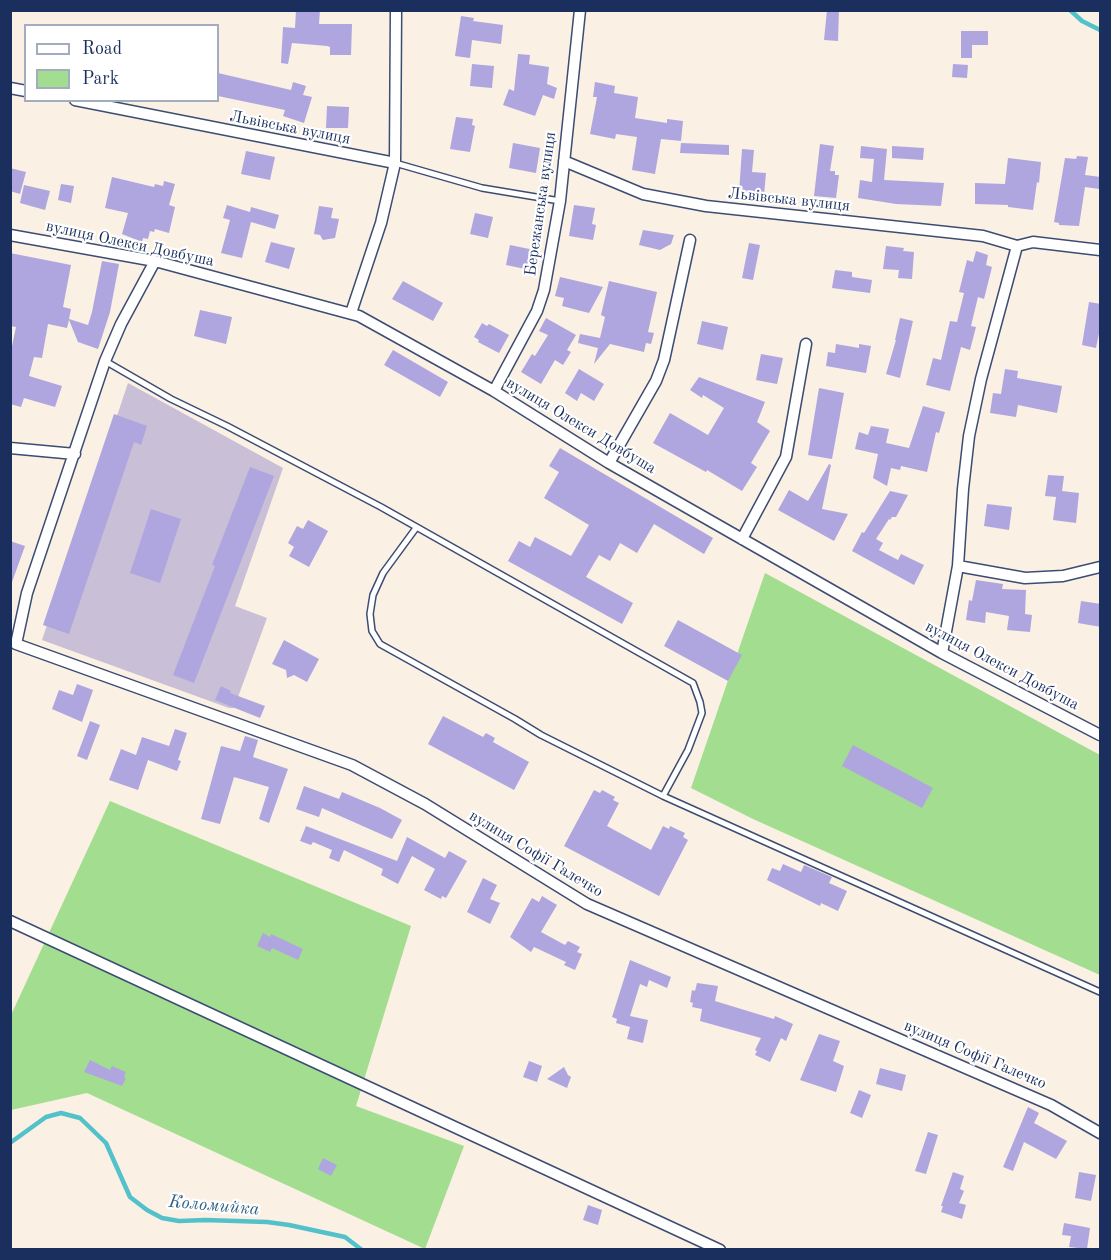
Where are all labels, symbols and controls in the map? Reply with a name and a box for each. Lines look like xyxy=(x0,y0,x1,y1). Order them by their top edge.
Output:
legend xyxy=(24,24,219,102)
text: Road xyxy=(82,40,122,58)
text: Park xyxy=(82,70,119,88)
street label: Львівська вулиця xyxy=(228,107,352,149)
street label: Бережанська вулиця xyxy=(521,131,561,277)
street label: Львівська вулиця xyxy=(727,184,851,216)
street label: вулиця Олекси Довбуша xyxy=(44,217,216,271)
street label: вулиця Олекси Довбуша xyxy=(503,374,659,478)
street label: вулиця Олекси Довбуша xyxy=(922,617,1082,715)
street label: вулиця Софії Галечко xyxy=(466,806,606,902)
street label: вулиця Софії Галечко xyxy=(901,1016,1049,1094)
water label: Коломийка xyxy=(168,1191,260,1221)

